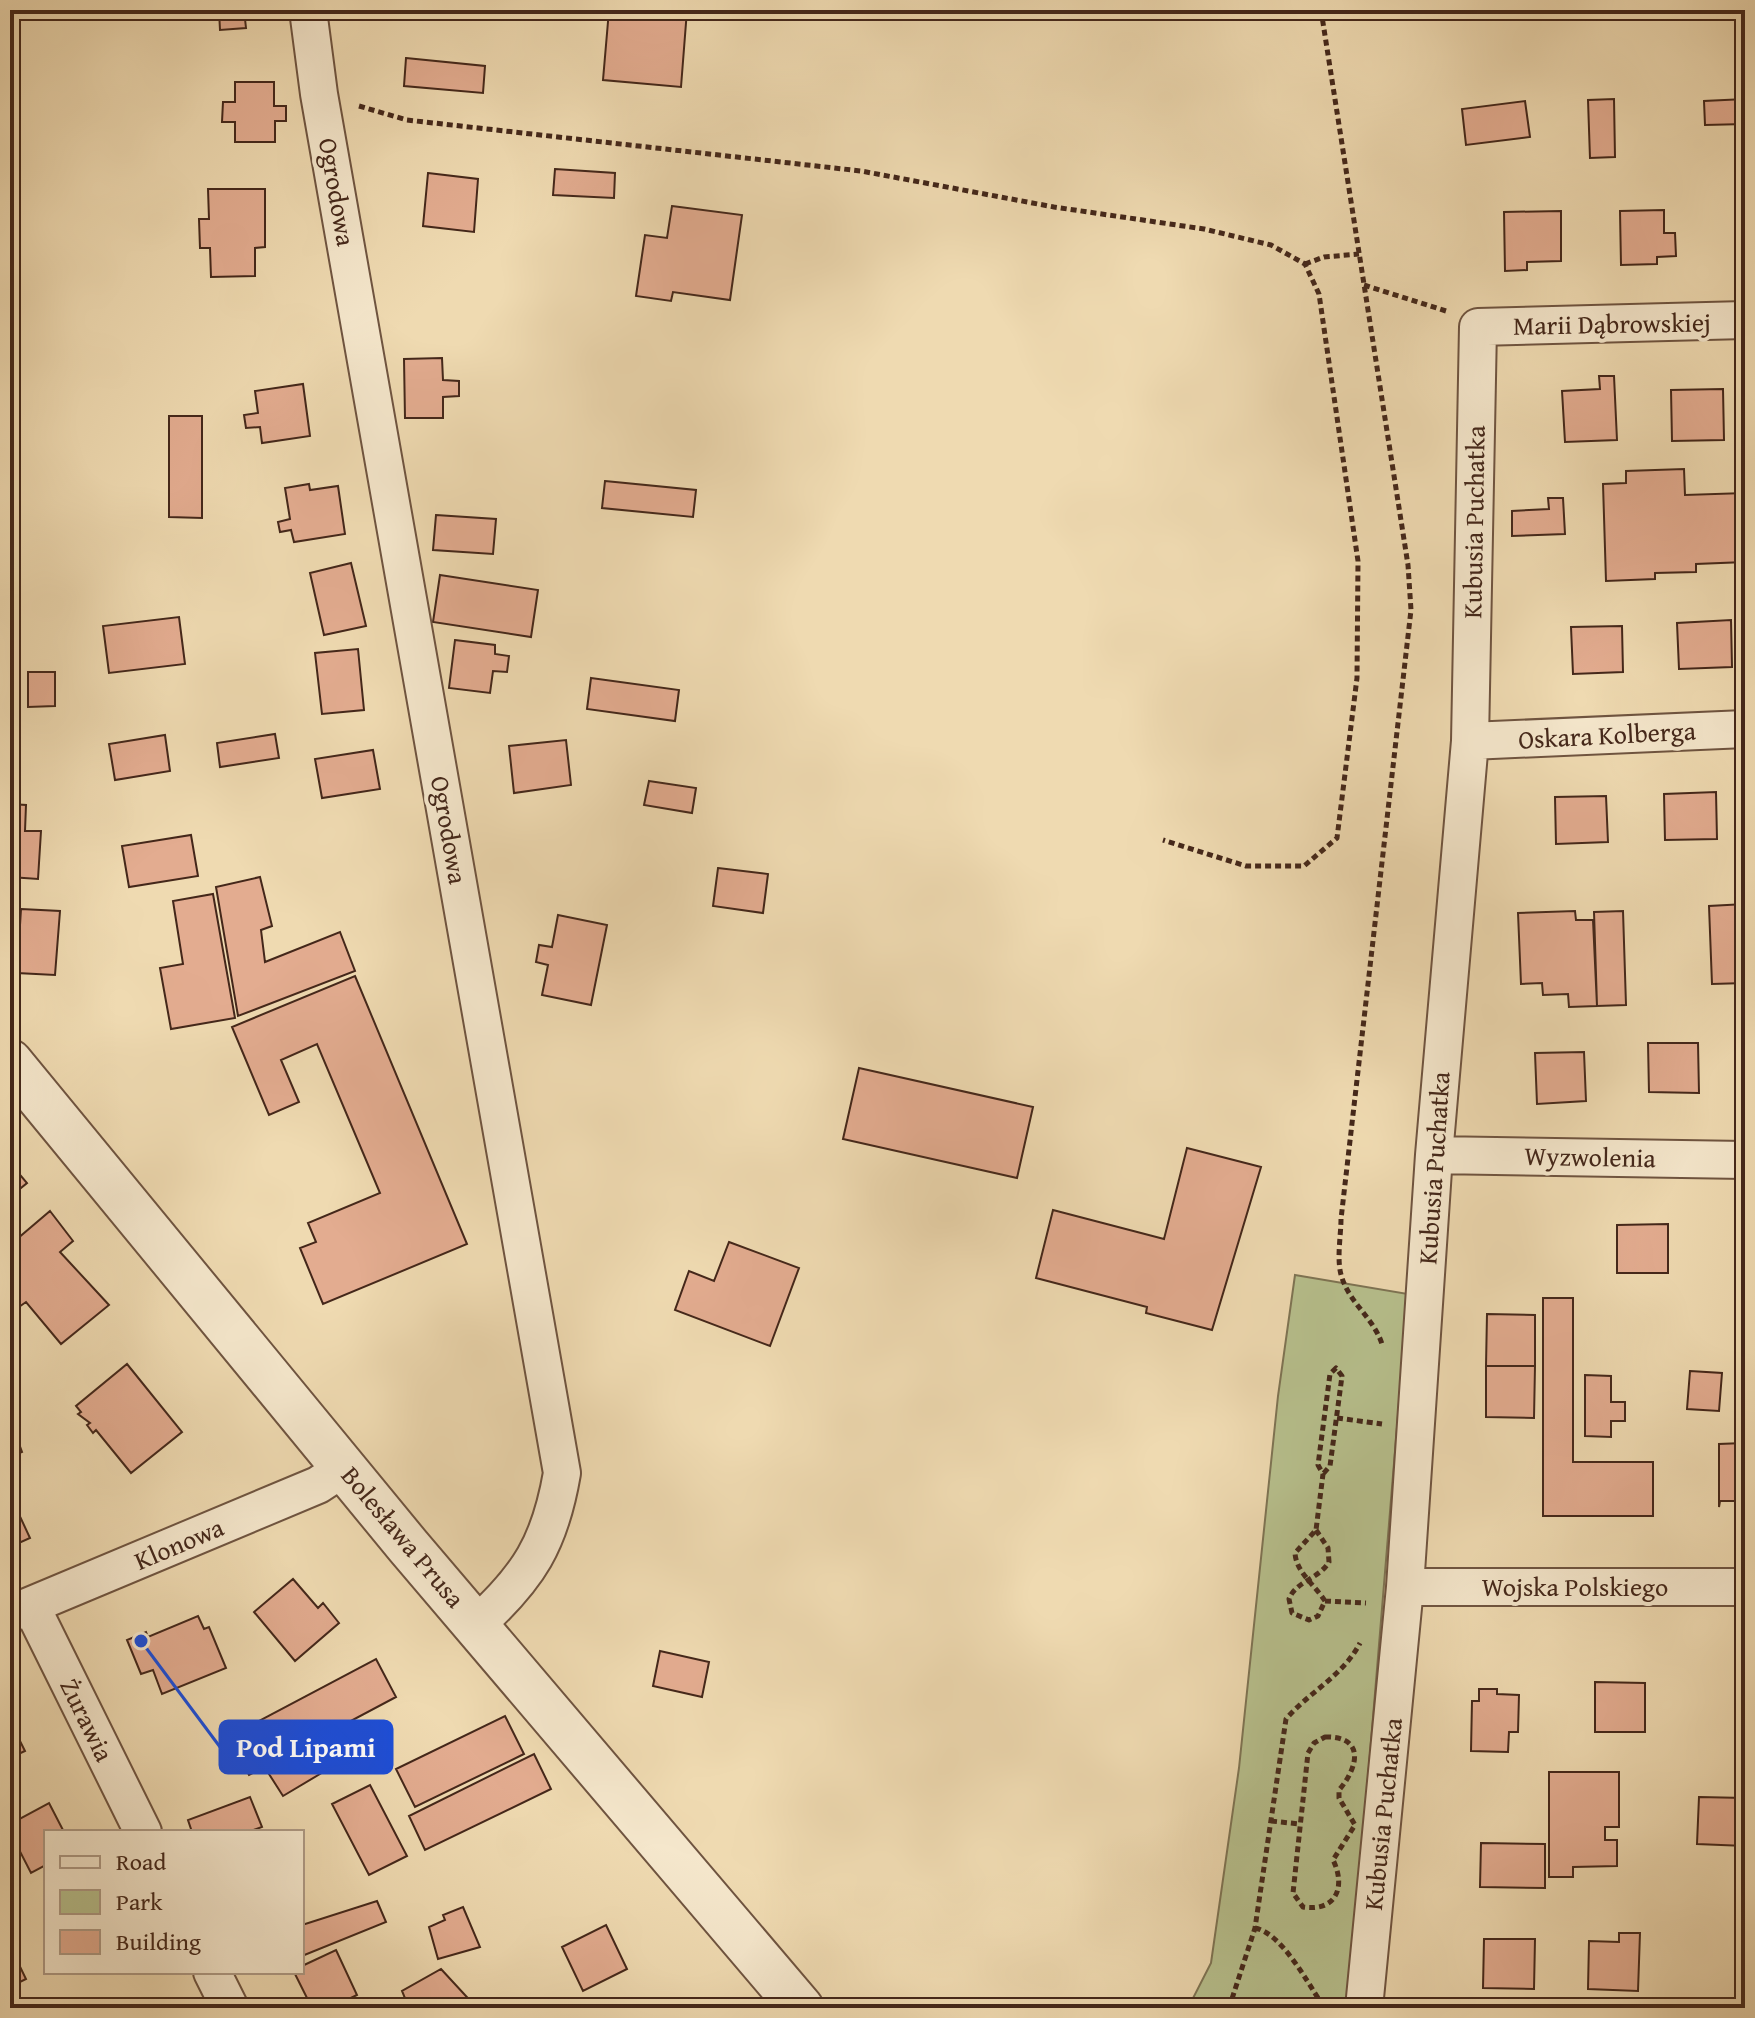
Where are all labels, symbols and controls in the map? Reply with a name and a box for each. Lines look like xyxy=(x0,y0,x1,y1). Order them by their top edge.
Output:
street label: Ogrodowa xyxy=(309,135,366,250)
street label: Marii Dąbrowskiej xyxy=(1513,302,1711,345)
street label: Kubusia Puchatka xyxy=(1452,424,1495,619)
street label: Oskara Kolberga xyxy=(1517,710,1697,759)
street label: Ogrodowa xyxy=(421,773,478,888)
street label: Kubusia Puchatka xyxy=(1407,1069,1460,1266)
street label: Wyzwolenia xyxy=(1524,1136,1657,1177)
street label: Bolesława Prusa xyxy=(332,1457,475,1617)
street label: Klonowa xyxy=(128,1507,230,1580)
street label: Wojska Polskiego xyxy=(1482,1567,1668,1606)
street label: Żurawia xyxy=(51,1672,125,1769)
street label: Kubusia Puchatka xyxy=(1353,1715,1412,1912)
callout: Pod Lipami xyxy=(220,1721,392,1773)
text: Pod Lipami xyxy=(236,1726,376,1767)
legend xyxy=(44,1830,304,1974)
text: Road xyxy=(116,1844,166,1879)
text: Park xyxy=(116,1884,163,1919)
text: Building xyxy=(116,1924,201,1959)

